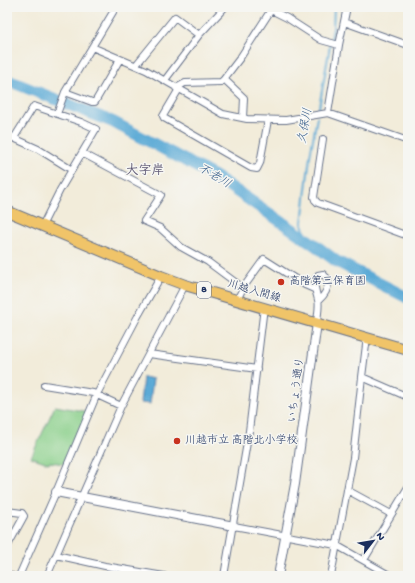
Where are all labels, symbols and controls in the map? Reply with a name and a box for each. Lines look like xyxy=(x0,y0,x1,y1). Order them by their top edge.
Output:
water label: 久保川 xyxy=(295,107,316,145)
water label: 不老川 xyxy=(195,161,234,192)
district label: 大字岸 xyxy=(125,163,165,179)
place label: 高階第三保育園 xyxy=(289,275,366,288)
marker: 高階第三保育園 xyxy=(276,277,286,287)
street label: 川越入間線 xyxy=(226,278,282,305)
road number: 8 xyxy=(197,282,211,298)
street label: いちょう通り xyxy=(286,356,307,423)
place label: 川越市立 高階北小学校 xyxy=(185,434,298,447)
marker: 川越市立 高階北小学校 xyxy=(172,436,182,446)
north arrow xyxy=(353,521,393,561)
text: N xyxy=(373,531,387,543)

